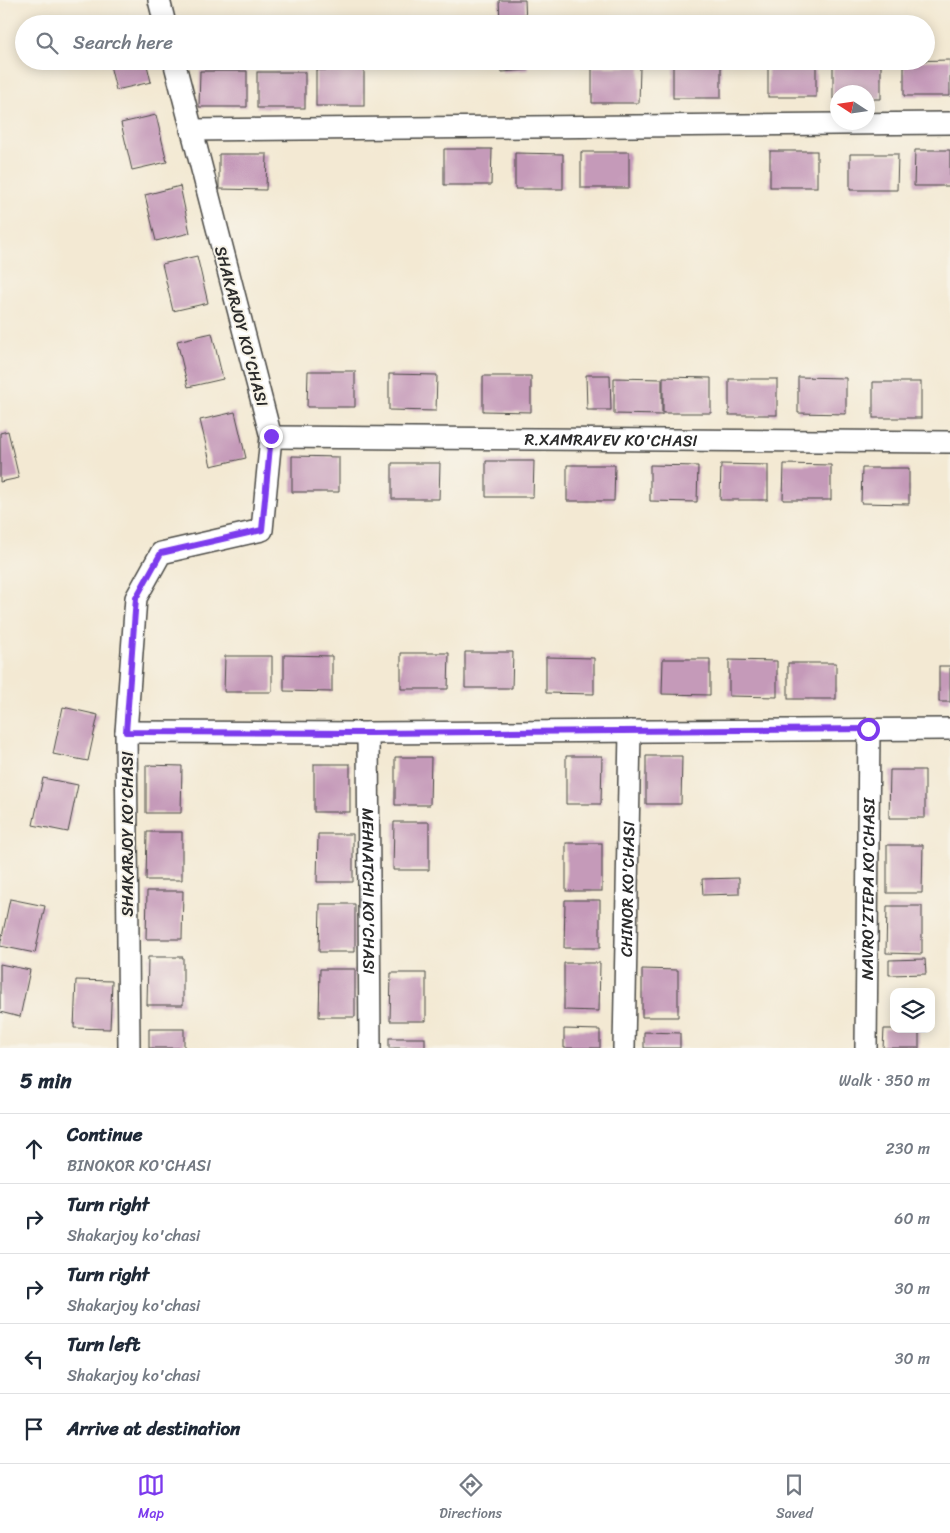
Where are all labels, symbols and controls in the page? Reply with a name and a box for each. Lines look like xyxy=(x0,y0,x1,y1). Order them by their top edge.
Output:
search box xyxy=(15,15,935,70)
text: Search here xyxy=(73,26,173,59)
icon: search xyxy=(33,29,61,57)
north arrow xyxy=(830,85,875,130)
street label: SHAKARJOY KO'CHASI xyxy=(206,243,277,410)
route end xyxy=(260,425,283,448)
street label: R.XAMRAYEV KO'CHASI xyxy=(524,425,698,455)
route start xyxy=(857,718,880,741)
street label: SHAKARJOY KO'CHASI xyxy=(113,751,142,917)
street label: NAVRO'ZTEPA KO'CHASI xyxy=(853,796,883,980)
street label: MEHNATCHI KO'CHASI xyxy=(353,808,384,974)
street label: CHINOR KO'CHASI xyxy=(612,821,643,957)
map controls xyxy=(890,988,935,1033)
button: layers xyxy=(890,988,935,1033)
text: 5 min xyxy=(20,1062,72,1100)
text: Walk · 350 m xyxy=(839,1066,930,1095)
text: Continue xyxy=(67,1118,143,1151)
text: 230 m xyxy=(885,1134,930,1163)
icon: ahead xyxy=(20,1135,48,1163)
text: BINOKOR KO'CHASI xyxy=(67,1151,211,1180)
text: Turn right xyxy=(67,1188,149,1221)
text: 60 m xyxy=(894,1204,930,1233)
icon: right xyxy=(20,1205,48,1233)
text: Shakarjoy ko'chasi xyxy=(67,1221,200,1250)
text: Turn right xyxy=(67,1258,149,1291)
text: 30 m xyxy=(895,1274,930,1303)
icon: right xyxy=(20,1275,48,1303)
text: Shakarjoy ko'chasi xyxy=(67,1291,200,1320)
text: Turn left xyxy=(67,1328,140,1361)
text: 30 m xyxy=(895,1344,930,1373)
icon: left xyxy=(20,1345,48,1373)
text: Shakarjoy ko'chasi xyxy=(67,1361,200,1390)
text: Arrive at destination xyxy=(67,1412,240,1445)
icon: arrive xyxy=(20,1415,48,1443)
tab: Map xyxy=(137,1471,165,1526)
tab: Directions xyxy=(439,1471,502,1526)
tab: Saved xyxy=(776,1471,813,1526)

